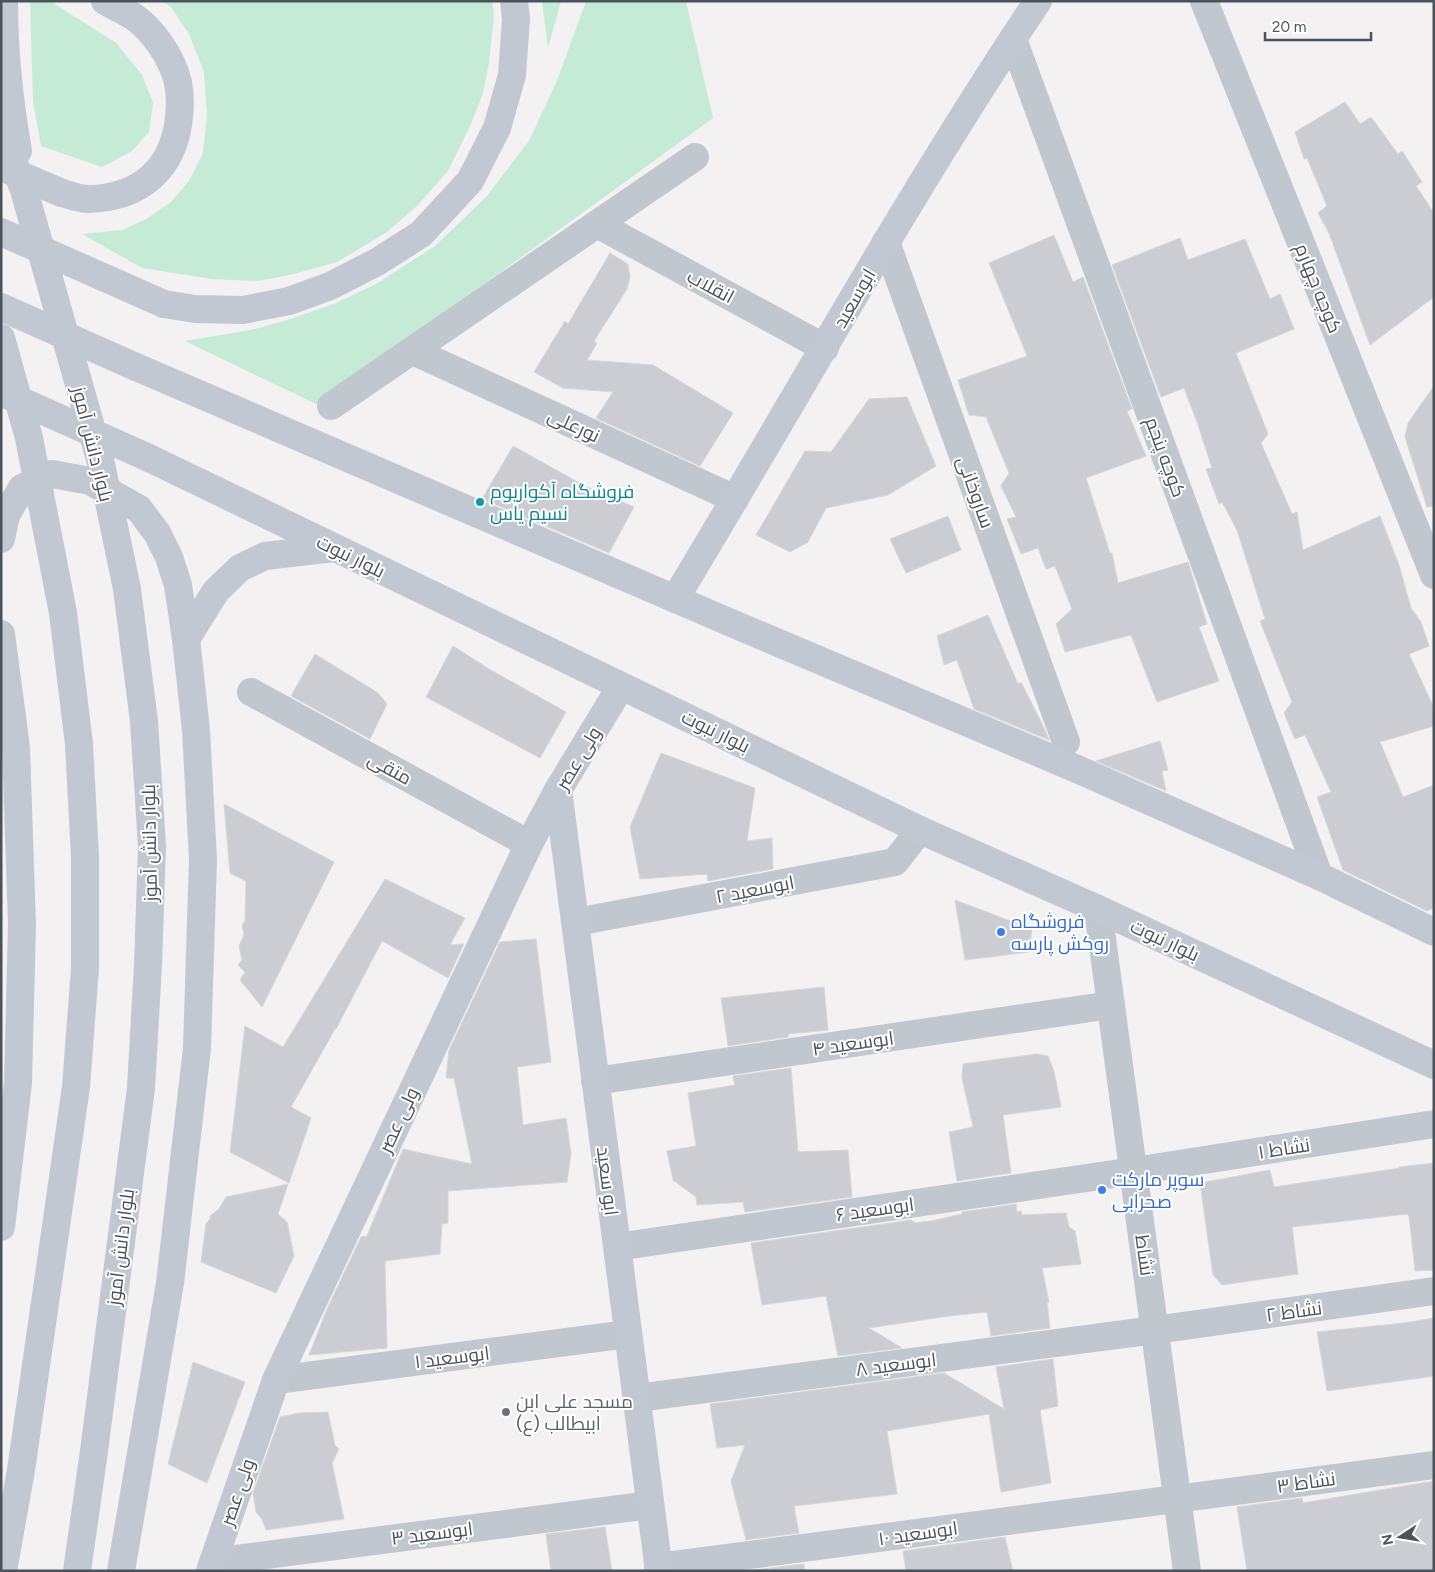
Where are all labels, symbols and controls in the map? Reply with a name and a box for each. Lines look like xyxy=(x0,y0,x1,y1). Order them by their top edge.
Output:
scale bar xyxy=(1265,10,1371,42)
text: 20 m xyxy=(1272,18,1306,36)
street label: کوچه چهارم xyxy=(1288,240,1347,337)
street label: ابوسعید xyxy=(828,264,881,332)
street label: انقلاب xyxy=(683,265,738,308)
street label: بلوار دانش آموز xyxy=(67,383,118,504)
street label: نورعلی xyxy=(544,403,604,447)
street label: کوچه پنجم xyxy=(1139,414,1191,501)
street label: ساروخانی xyxy=(952,453,999,531)
place label: فروشگاه آکواریوم نسیم یاس xyxy=(490,480,634,527)
marker: فروشگاه آکواریوم نسیم یاس xyxy=(474,496,486,508)
street label: بلوار نبوت xyxy=(313,530,389,583)
street label: بلوار نبوت xyxy=(678,705,754,758)
street label: ولی عصر xyxy=(550,723,606,795)
street label: متقی xyxy=(364,747,416,790)
street label: بلوار دانش آموز xyxy=(137,784,162,903)
street label: ابوسعید ۲ xyxy=(714,871,796,908)
place label: فروشگاه روکش پارسه xyxy=(1011,910,1109,956)
street label: بلوار نبوت xyxy=(1127,915,1203,966)
marker: فروشگاه روکش پارسه xyxy=(995,926,1007,938)
street label: ابوسعید ۴ xyxy=(811,1026,895,1061)
street label: ولی عصر xyxy=(373,1084,424,1158)
street label: نشاط ۱ xyxy=(1257,1133,1312,1164)
street label: ابو سعید xyxy=(592,1145,623,1217)
place label: سوپر مارکت صحرابی xyxy=(1112,1168,1204,1213)
marker: سوپر مارکت صحرابی xyxy=(1096,1184,1108,1196)
street label: بلوار دانش آموز xyxy=(102,1187,139,1308)
street label: ابوسعید ۶ xyxy=(835,1193,916,1226)
street label: نشاط xyxy=(1130,1233,1159,1277)
street label: نشاط ۲ xyxy=(1265,1296,1324,1327)
street label: ابوسعید ۱ xyxy=(413,1341,491,1373)
street label: ابوسعید ۸ xyxy=(854,1348,938,1381)
place label: مسجد علی ابن ابیطالب (ع) xyxy=(516,1390,633,1437)
marker: مسجد علی ابن ابیطالب (ع) xyxy=(500,1406,512,1418)
street label: ولی عصر xyxy=(215,1456,260,1530)
street label: نشاط ۳ xyxy=(1275,1467,1337,1498)
north arrow xyxy=(1375,1512,1425,1562)
street label: ابوسعید ۳ xyxy=(390,1517,474,1550)
street label: ابوسعید ۱۰ xyxy=(877,1517,959,1550)
text: N xyxy=(1378,1533,1397,1547)

